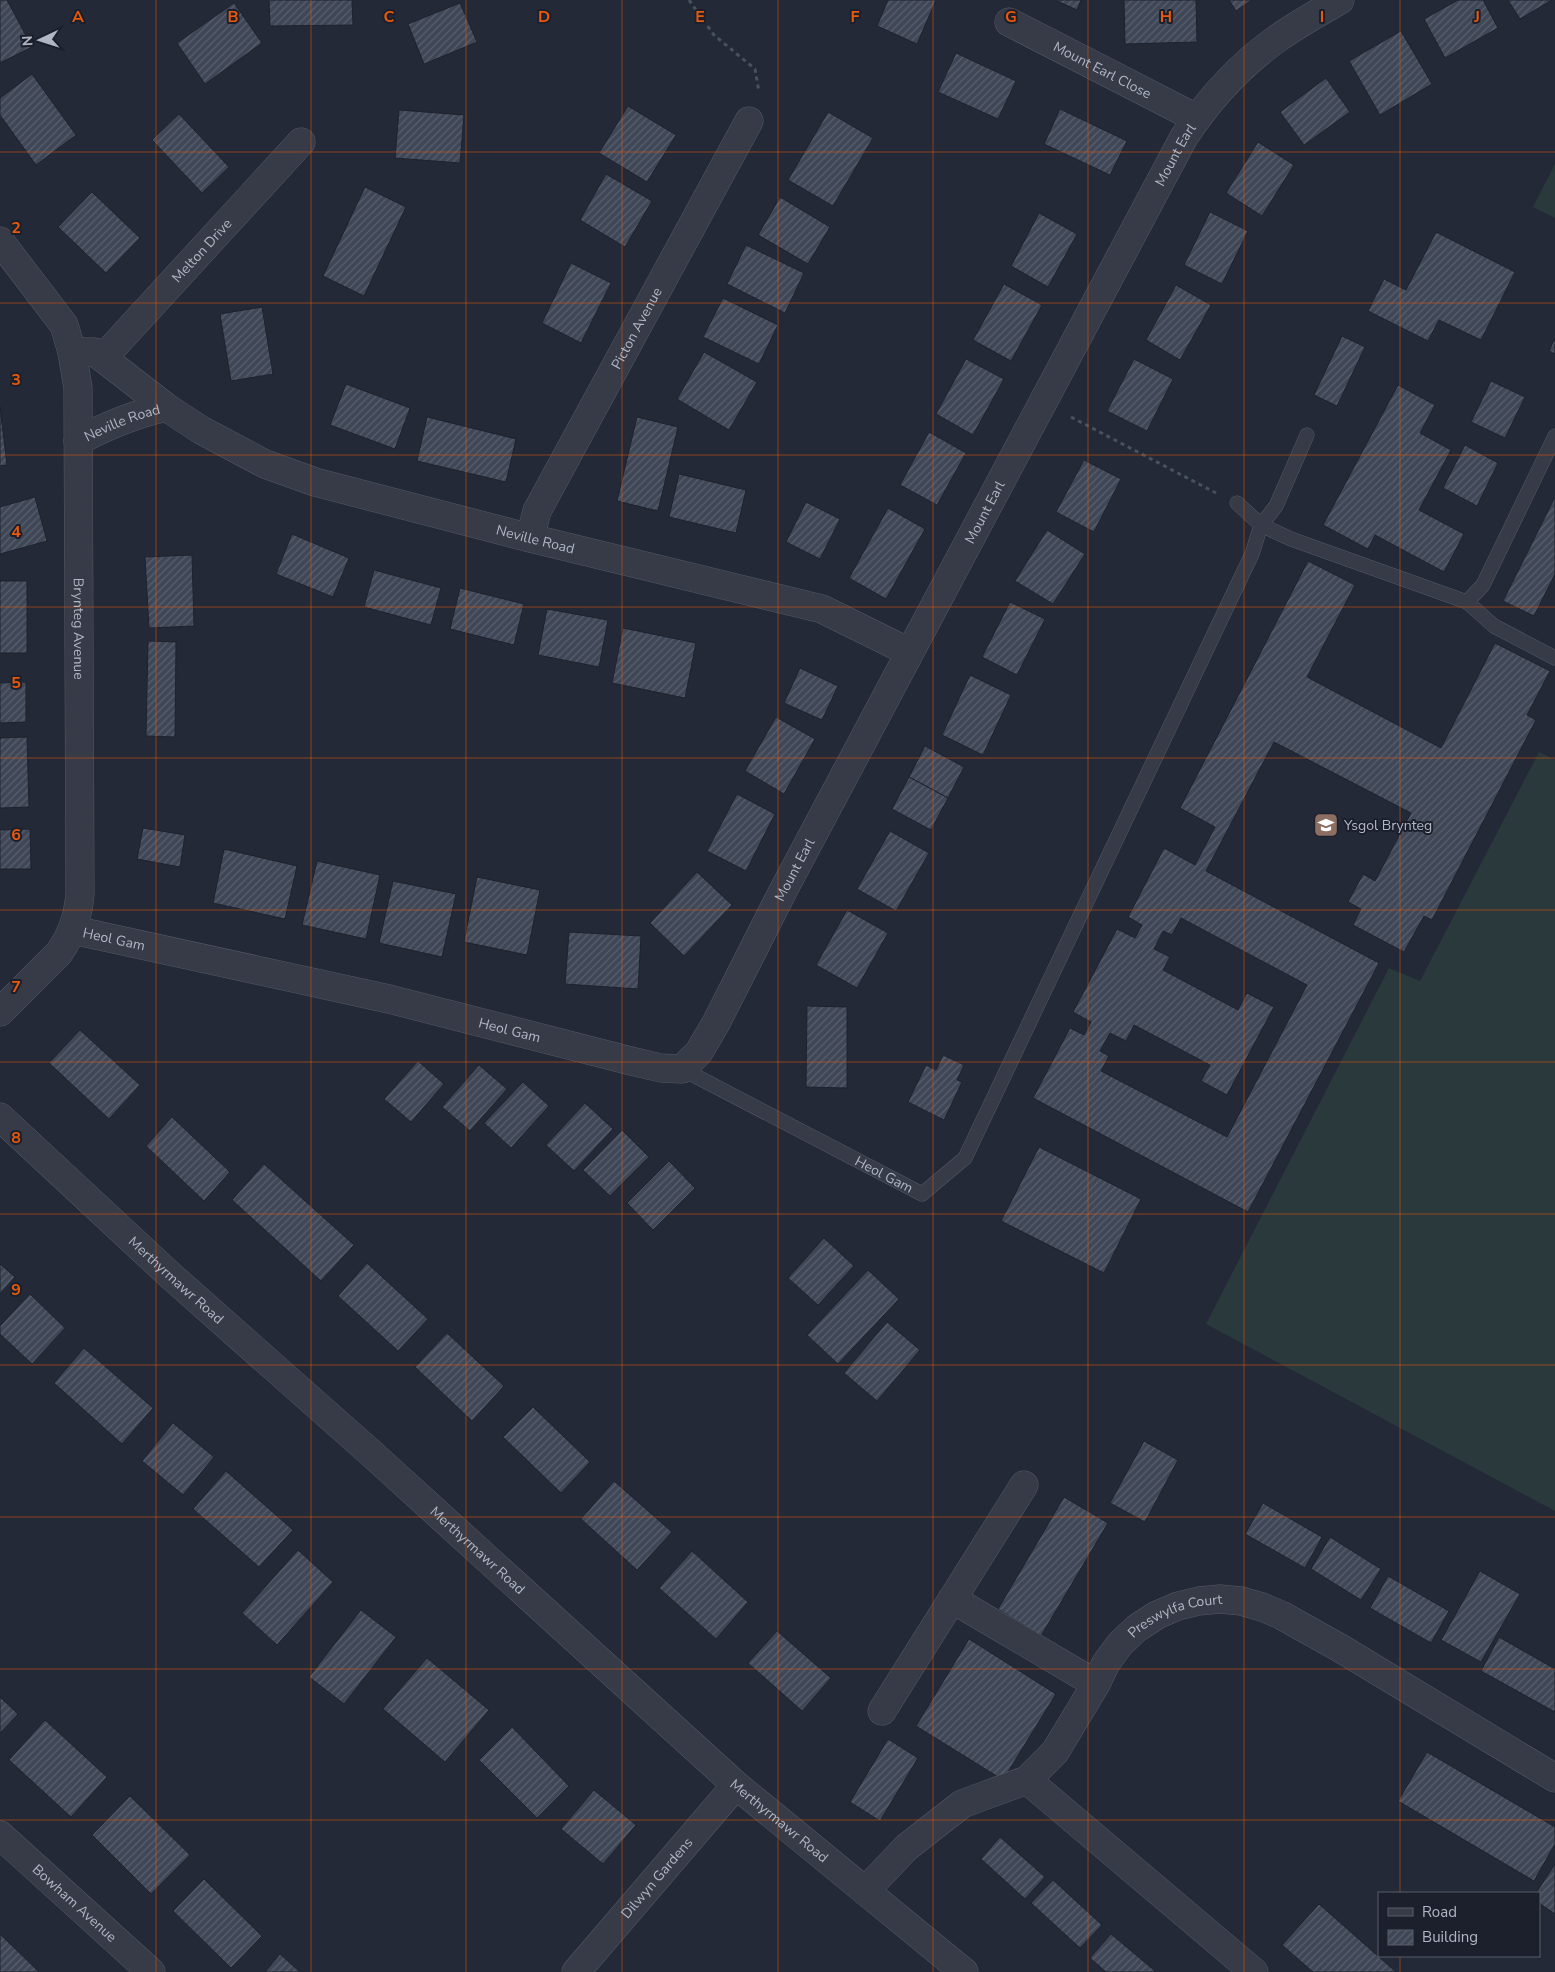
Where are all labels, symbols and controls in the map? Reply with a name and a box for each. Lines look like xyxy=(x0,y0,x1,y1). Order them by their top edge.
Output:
text: A xyxy=(72,6,84,28)
text: B xyxy=(227,6,239,28)
text: C xyxy=(384,6,395,28)
text: D xyxy=(538,6,550,28)
text: E xyxy=(695,6,705,28)
text: F xyxy=(851,6,860,28)
text: G xyxy=(1005,6,1017,28)
text: H xyxy=(1160,6,1172,28)
text: I xyxy=(1320,6,1324,28)
text: J xyxy=(1473,6,1480,28)
north arrow xyxy=(15,15,65,65)
text: N xyxy=(18,35,37,47)
street label: Mount Earl Close xyxy=(1050,37,1155,103)
street label: Mount Earl xyxy=(1150,119,1200,189)
street label: Melton Drive xyxy=(167,214,236,287)
text: 2 xyxy=(11,217,21,239)
street label: Picton Avenue xyxy=(606,284,666,372)
text: 3 xyxy=(11,369,21,391)
street label: Neville Road xyxy=(81,399,162,446)
street label: Mount Earl xyxy=(960,476,1009,547)
street label: Neville Road xyxy=(494,520,577,558)
text: 4 xyxy=(11,521,21,543)
street label: Brynteg Avenue xyxy=(69,578,89,680)
text: 5 xyxy=(11,672,21,694)
school or university icon: Ysgol Brynteg xyxy=(1313,812,1339,838)
place label: Ysgol Brynteg xyxy=(1343,816,1432,835)
text: 6 xyxy=(11,824,21,846)
street label: Mount Earl xyxy=(770,834,819,904)
street label: Heol Gam xyxy=(81,923,147,955)
text: 7 xyxy=(11,976,21,998)
street label: Heol Gam xyxy=(477,1013,543,1047)
text: 8 xyxy=(11,1127,21,1149)
street label: Heol Gam xyxy=(852,1151,917,1197)
street label: Merthyrmawr Road xyxy=(125,1232,228,1328)
text: 9 xyxy=(11,1279,21,1301)
street label: Merthyrmawr Road xyxy=(426,1502,529,1598)
street label: Preswylfa Court xyxy=(1123,1589,1223,1642)
street label: Merthyrmawr Road xyxy=(726,1774,833,1867)
street label: Dilwyn Gardens xyxy=(616,1833,697,1922)
street label: Bowham Avenue xyxy=(29,1860,121,1946)
legend xyxy=(1378,1892,1540,1957)
text: Road xyxy=(1422,1902,1457,1922)
text: Building xyxy=(1422,1927,1478,1947)

